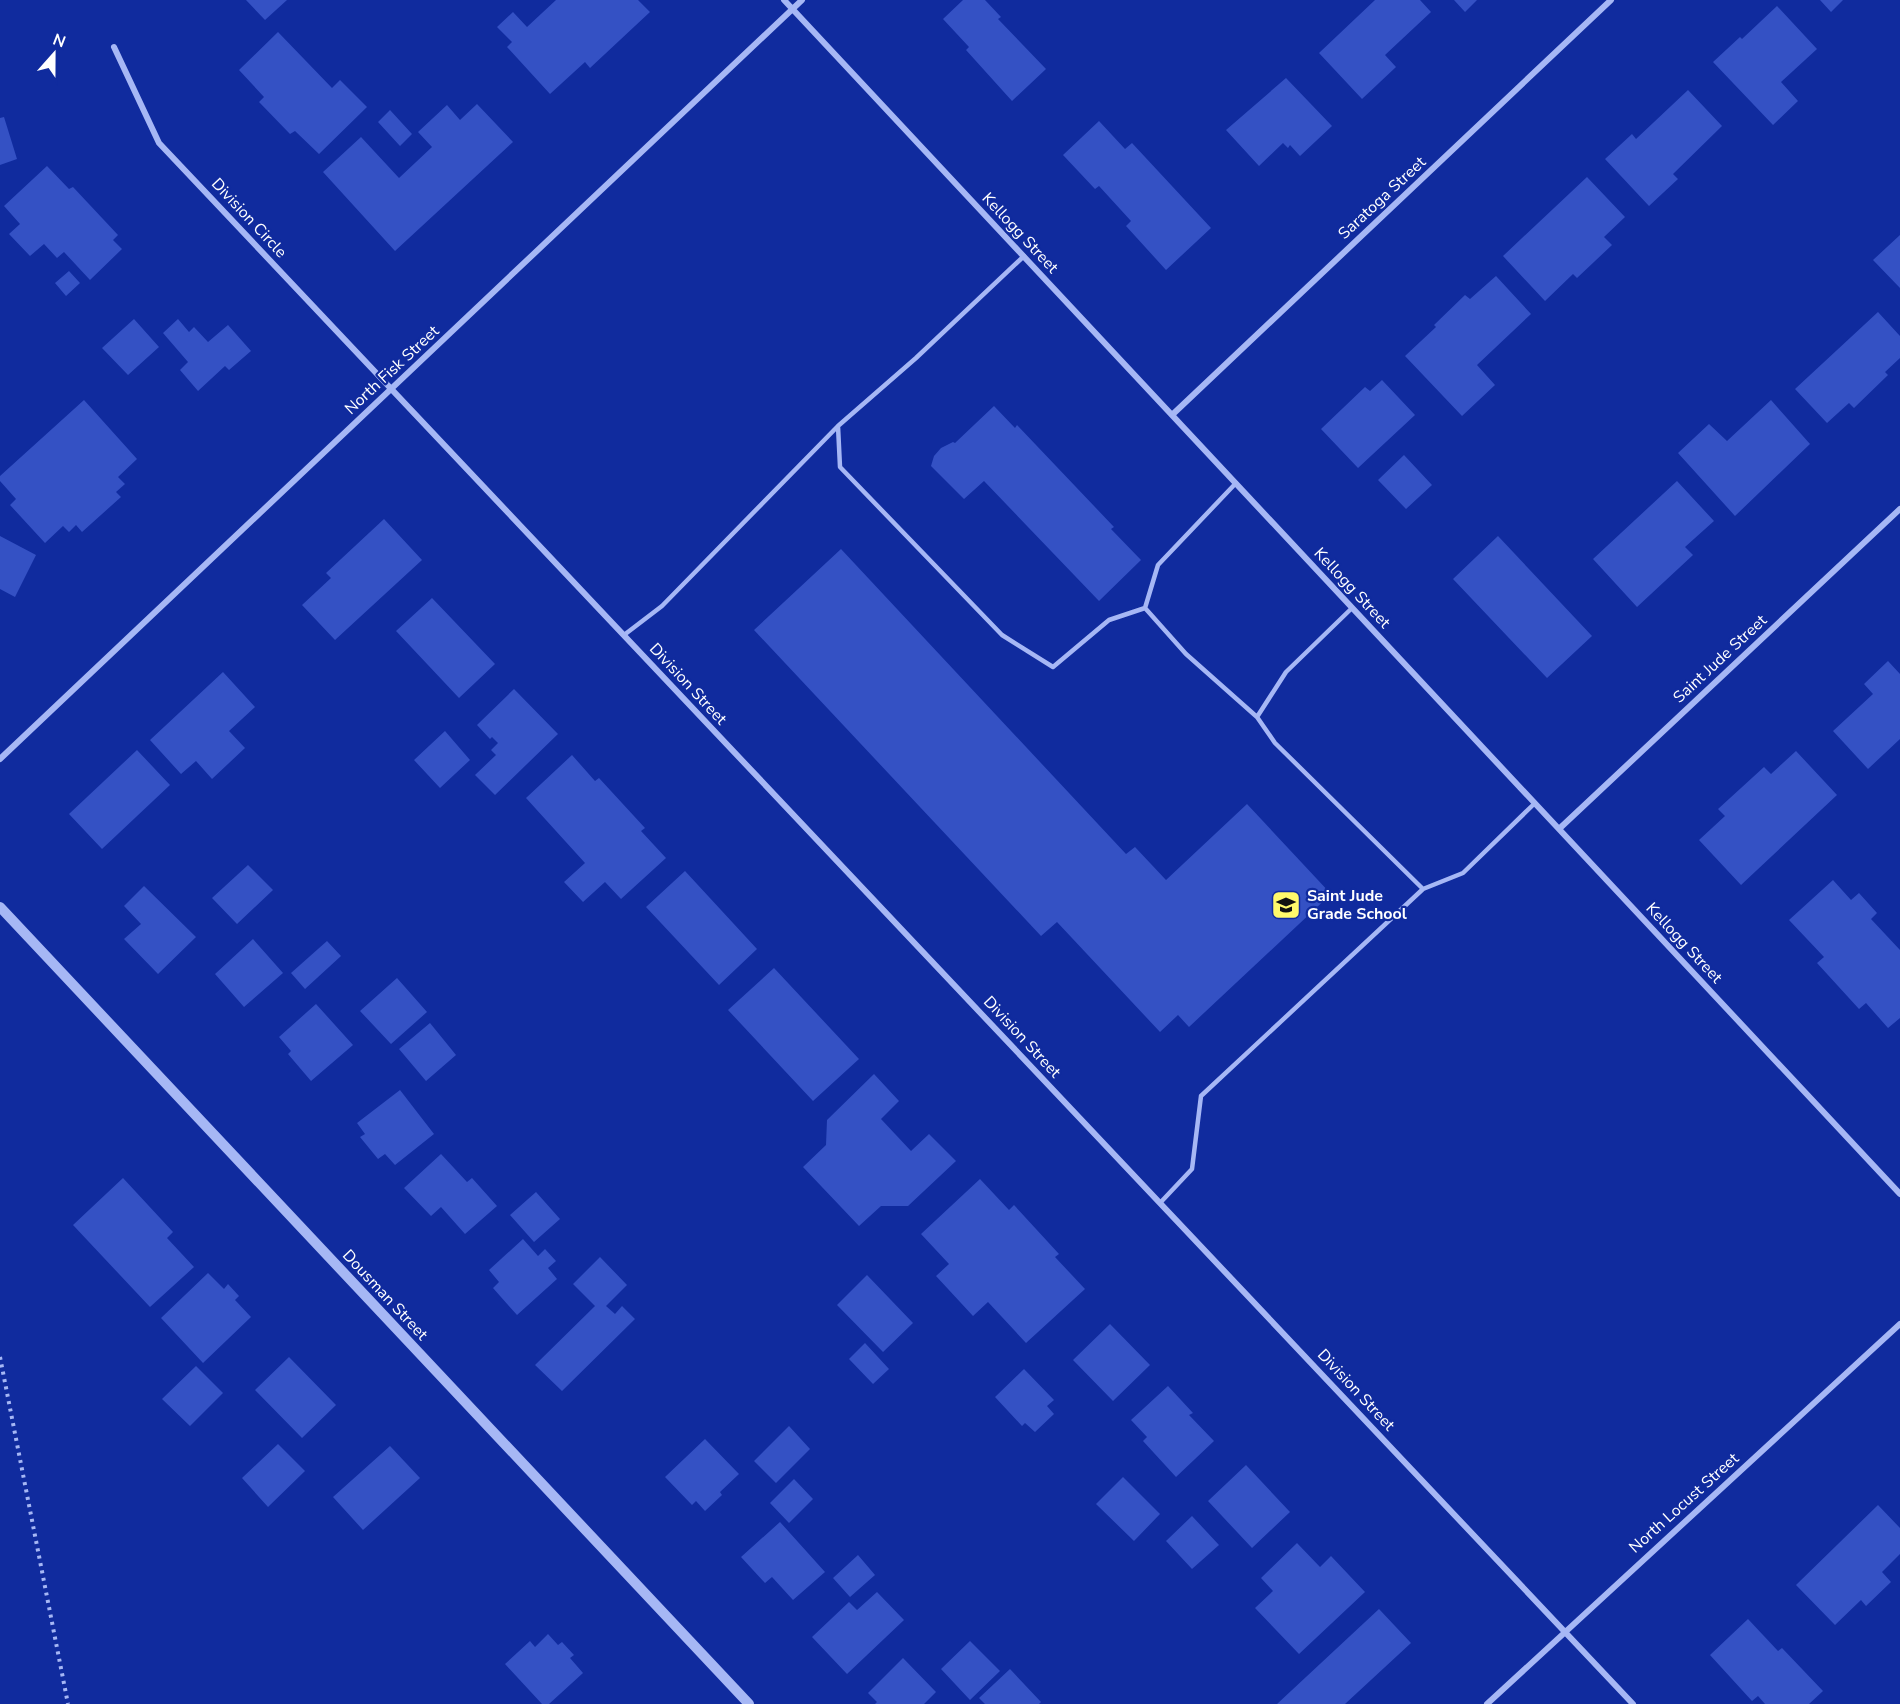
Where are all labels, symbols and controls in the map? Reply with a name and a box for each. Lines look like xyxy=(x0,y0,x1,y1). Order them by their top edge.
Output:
north arrow xyxy=(24,24,84,84)
text: N xyxy=(49,29,69,53)
street label: Saratoga Street xyxy=(1333,151,1431,244)
street label: Division Circle xyxy=(206,173,292,263)
street label: Kellogg Street xyxy=(977,188,1063,279)
street label: North Fisk Street xyxy=(340,320,444,420)
street label: Kellogg Street xyxy=(1309,543,1395,634)
street label: Saint Jude Street xyxy=(1668,610,1772,708)
street label: Division Street xyxy=(644,638,732,730)
place label: Saint Jude Grade School xyxy=(1307,885,1407,925)
school or university icon: Saint Jude Grade School xyxy=(1270,889,1302,921)
street label: Kellogg Street xyxy=(1641,898,1727,989)
street label: Division Street xyxy=(978,991,1066,1083)
street label: Dousman Street xyxy=(337,1245,433,1345)
street label: Division Street xyxy=(1312,1344,1400,1436)
street label: North Locust Street xyxy=(1624,1448,1744,1558)

